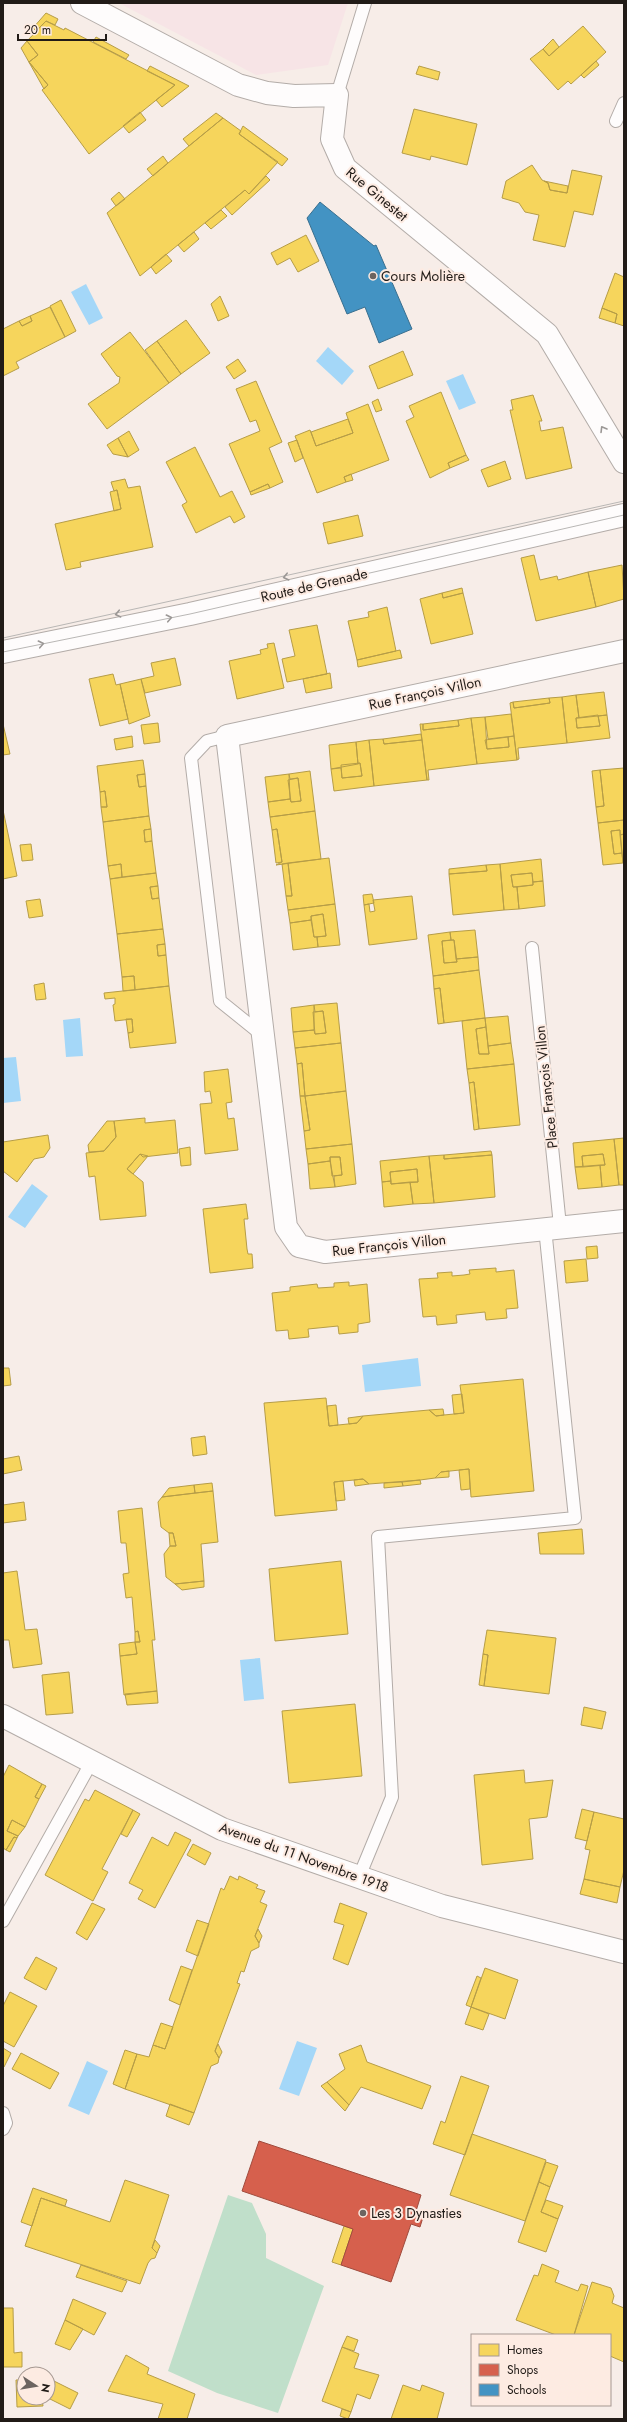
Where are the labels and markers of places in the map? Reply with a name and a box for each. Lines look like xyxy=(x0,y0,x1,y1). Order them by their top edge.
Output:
place label: Cours Molière xyxy=(381,266,465,286)
marker: Cours Molière xyxy=(368,271,378,281)
place label: Les 3 Dynasties xyxy=(371,2203,462,2223)
marker: Les 3 Dynasties xyxy=(358,2208,368,2218)

